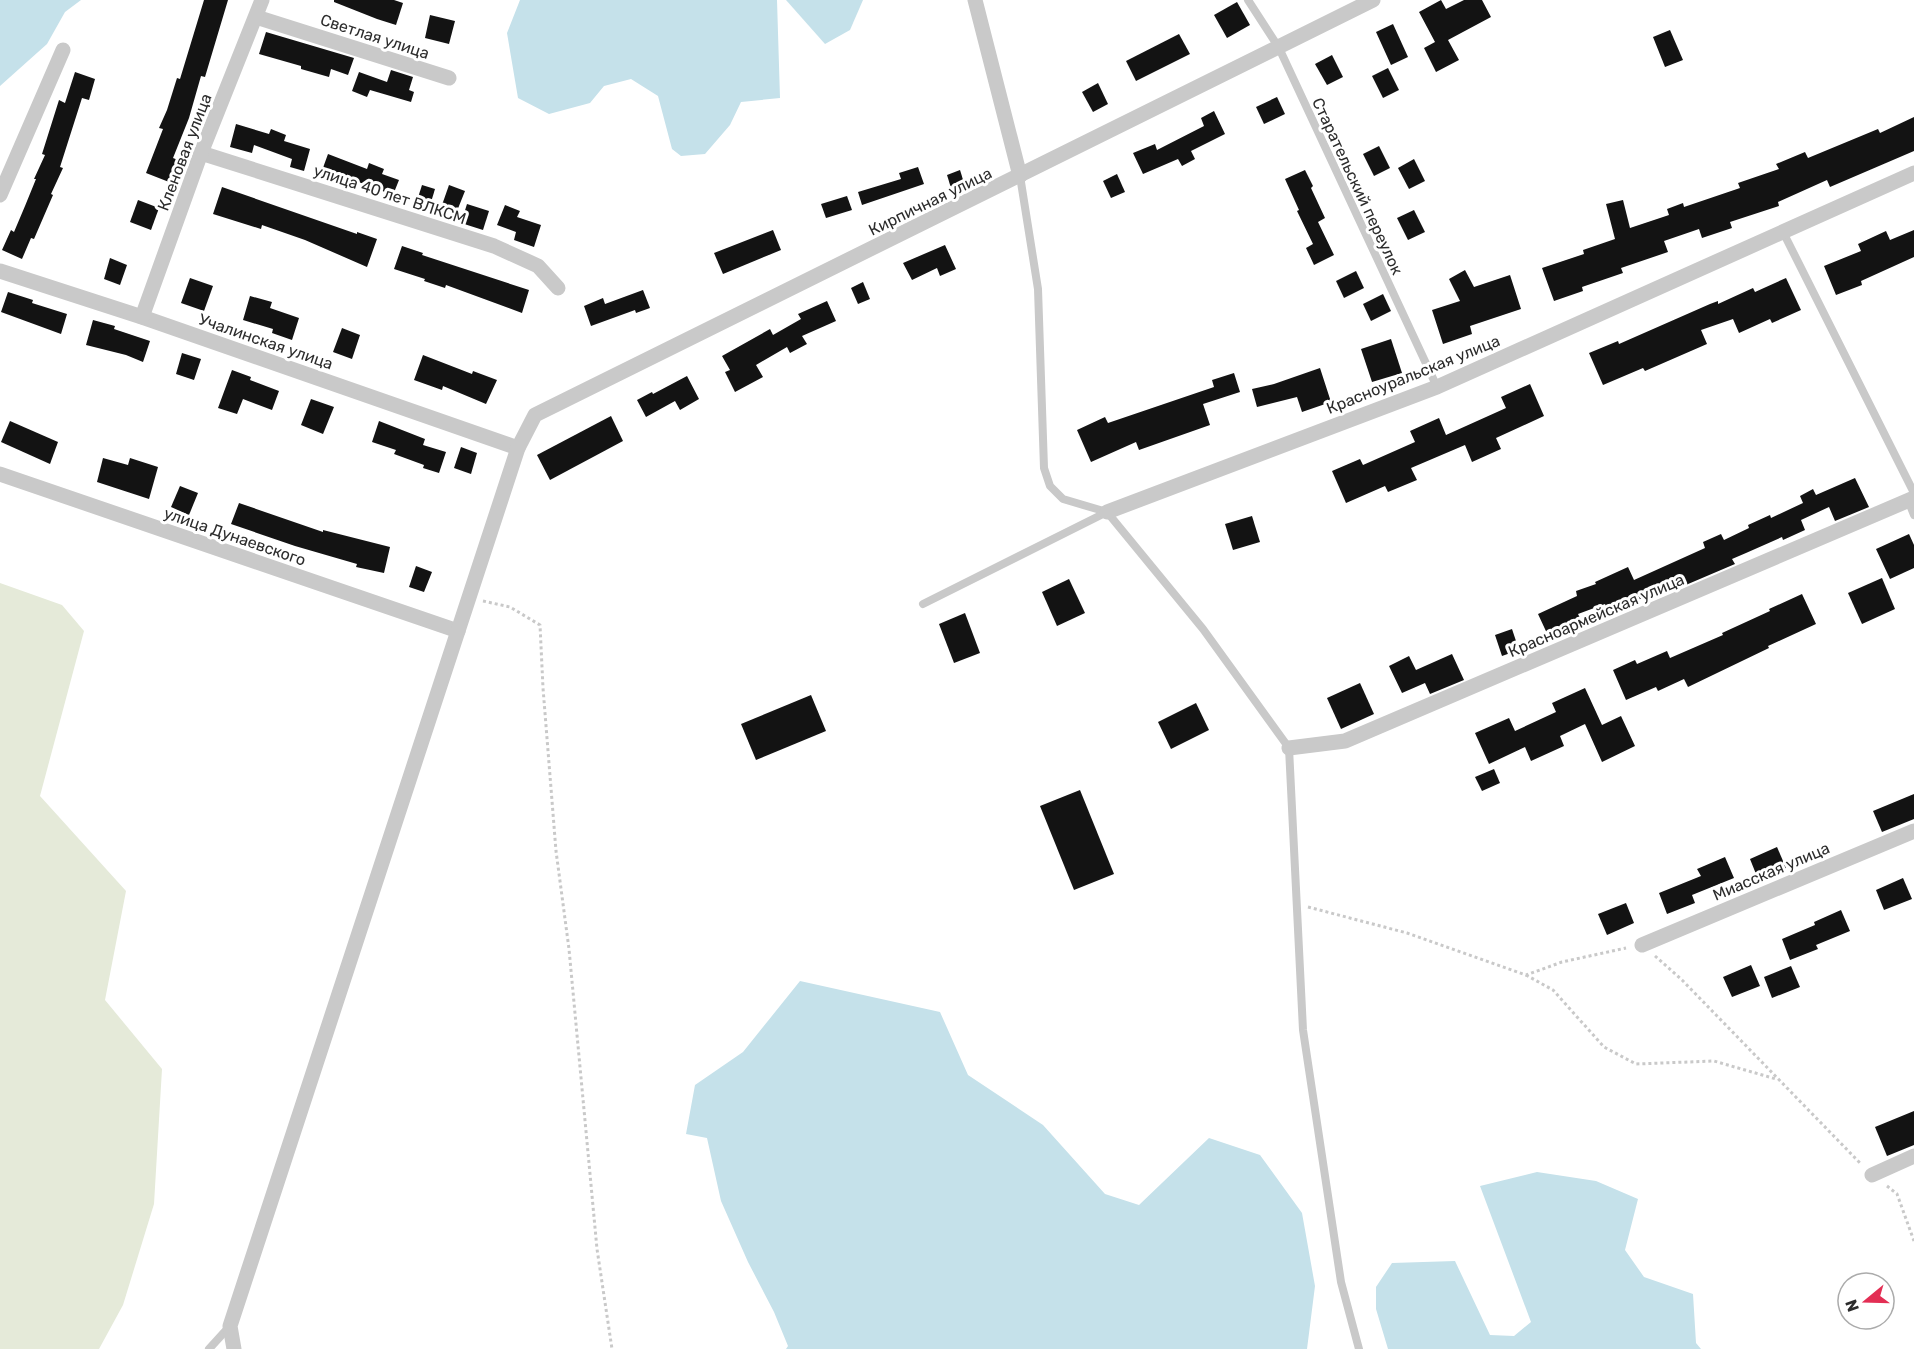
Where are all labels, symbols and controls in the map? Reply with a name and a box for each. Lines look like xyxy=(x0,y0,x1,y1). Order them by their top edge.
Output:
street label: Светлая улица xyxy=(318,10,432,63)
street label: Кленовая улица xyxy=(153,91,216,213)
street label: Старательский переулок xyxy=(1308,95,1407,278)
street label: улица 40 лет ВЛКСМ xyxy=(311,161,469,228)
street label: Кирпичная улица xyxy=(865,163,995,240)
street label: Учалинская улица xyxy=(196,310,335,373)
street label: Красноуральская улица xyxy=(1324,331,1503,418)
street label: улица Дунаевского xyxy=(161,503,308,570)
street label: Красноармейская улица xyxy=(1505,570,1687,661)
street label: Миасская улица xyxy=(1710,838,1832,905)
north arrow xyxy=(1836,1271,1896,1331)
text: N xyxy=(1841,1297,1863,1314)

